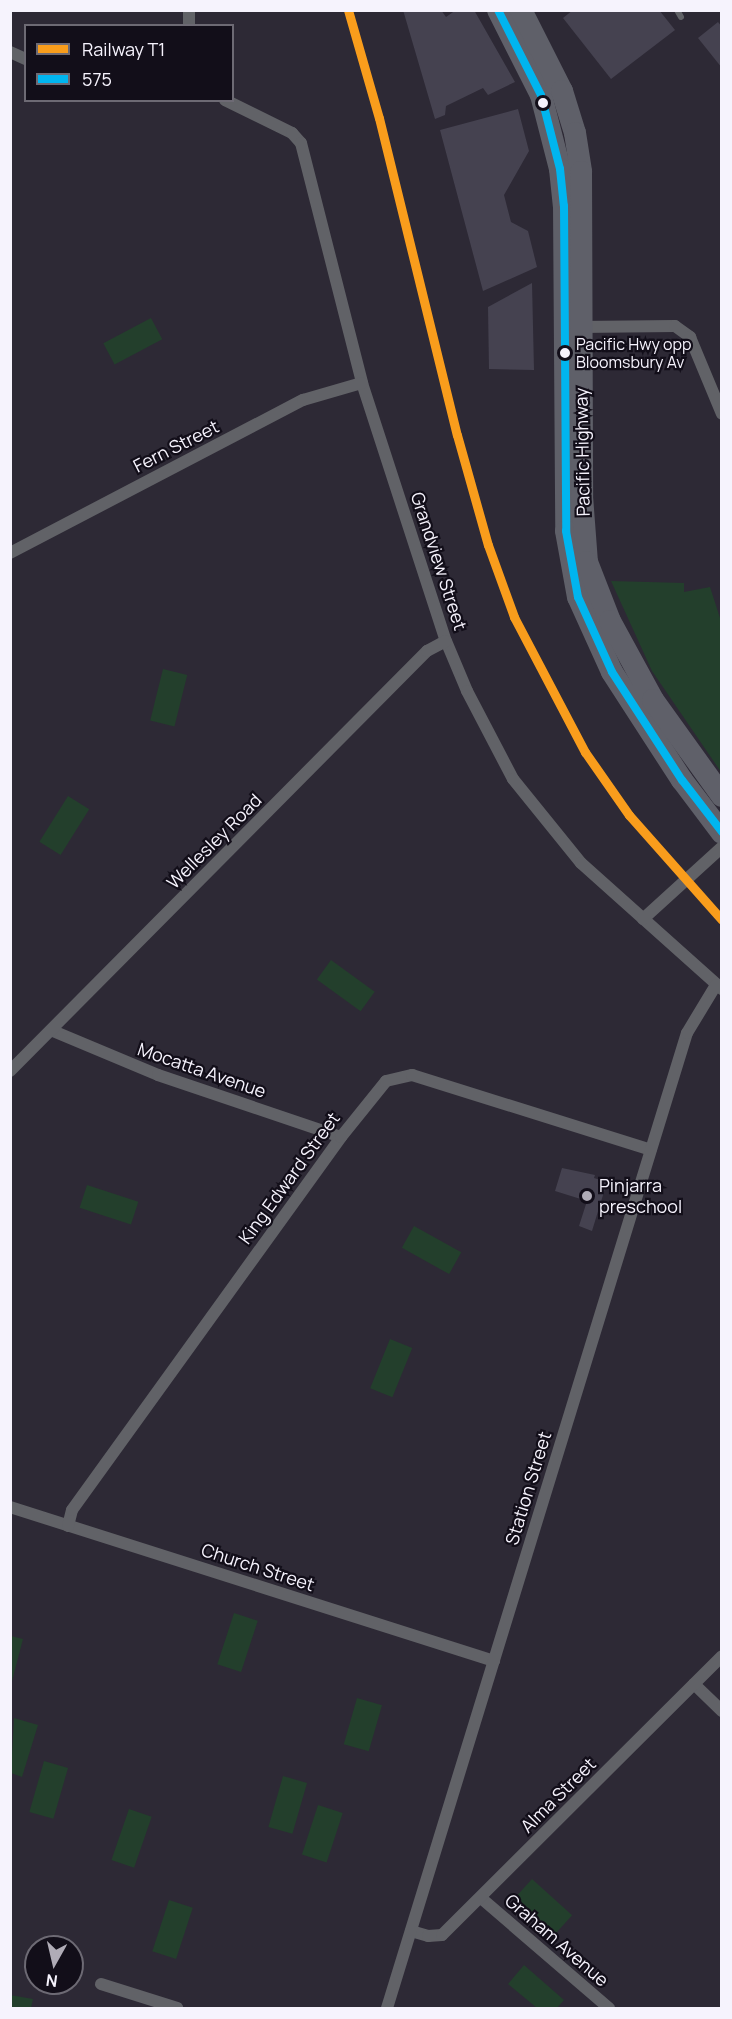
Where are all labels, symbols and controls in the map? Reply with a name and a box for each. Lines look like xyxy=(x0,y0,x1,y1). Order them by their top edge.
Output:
legend xyxy=(24,24,234,102)
text: Railway T1 xyxy=(82,37,165,61)
text: 575 xyxy=(82,67,112,91)
unlabelled marker xyxy=(537,97,549,109)
place label: Pacific Hwy opp Bloomsbury Av xyxy=(576,334,691,372)
marker: Pacific Hwy opp Bloomsbury Av xyxy=(559,347,571,359)
street label: Pacific Highway xyxy=(570,387,594,517)
street label: Fern Street xyxy=(130,415,222,477)
street label: Grandview Street xyxy=(406,489,472,633)
street label: Wellesley Road xyxy=(162,789,266,893)
street label: Mocatta Avenue xyxy=(135,1038,269,1102)
street label: King Edward Street xyxy=(234,1108,344,1248)
place label: Pinjarra preschool xyxy=(599,1175,682,1218)
marker: Pinjarra preschool xyxy=(580,1189,594,1203)
street label: Station Street xyxy=(500,1429,556,1547)
street label: Church Street xyxy=(199,1539,317,1595)
street label: Alma Street xyxy=(516,1753,600,1837)
street label: Graham Avenue xyxy=(501,1889,613,1991)
north arrow xyxy=(24,1935,84,1995)
text: N xyxy=(45,1969,59,1993)

